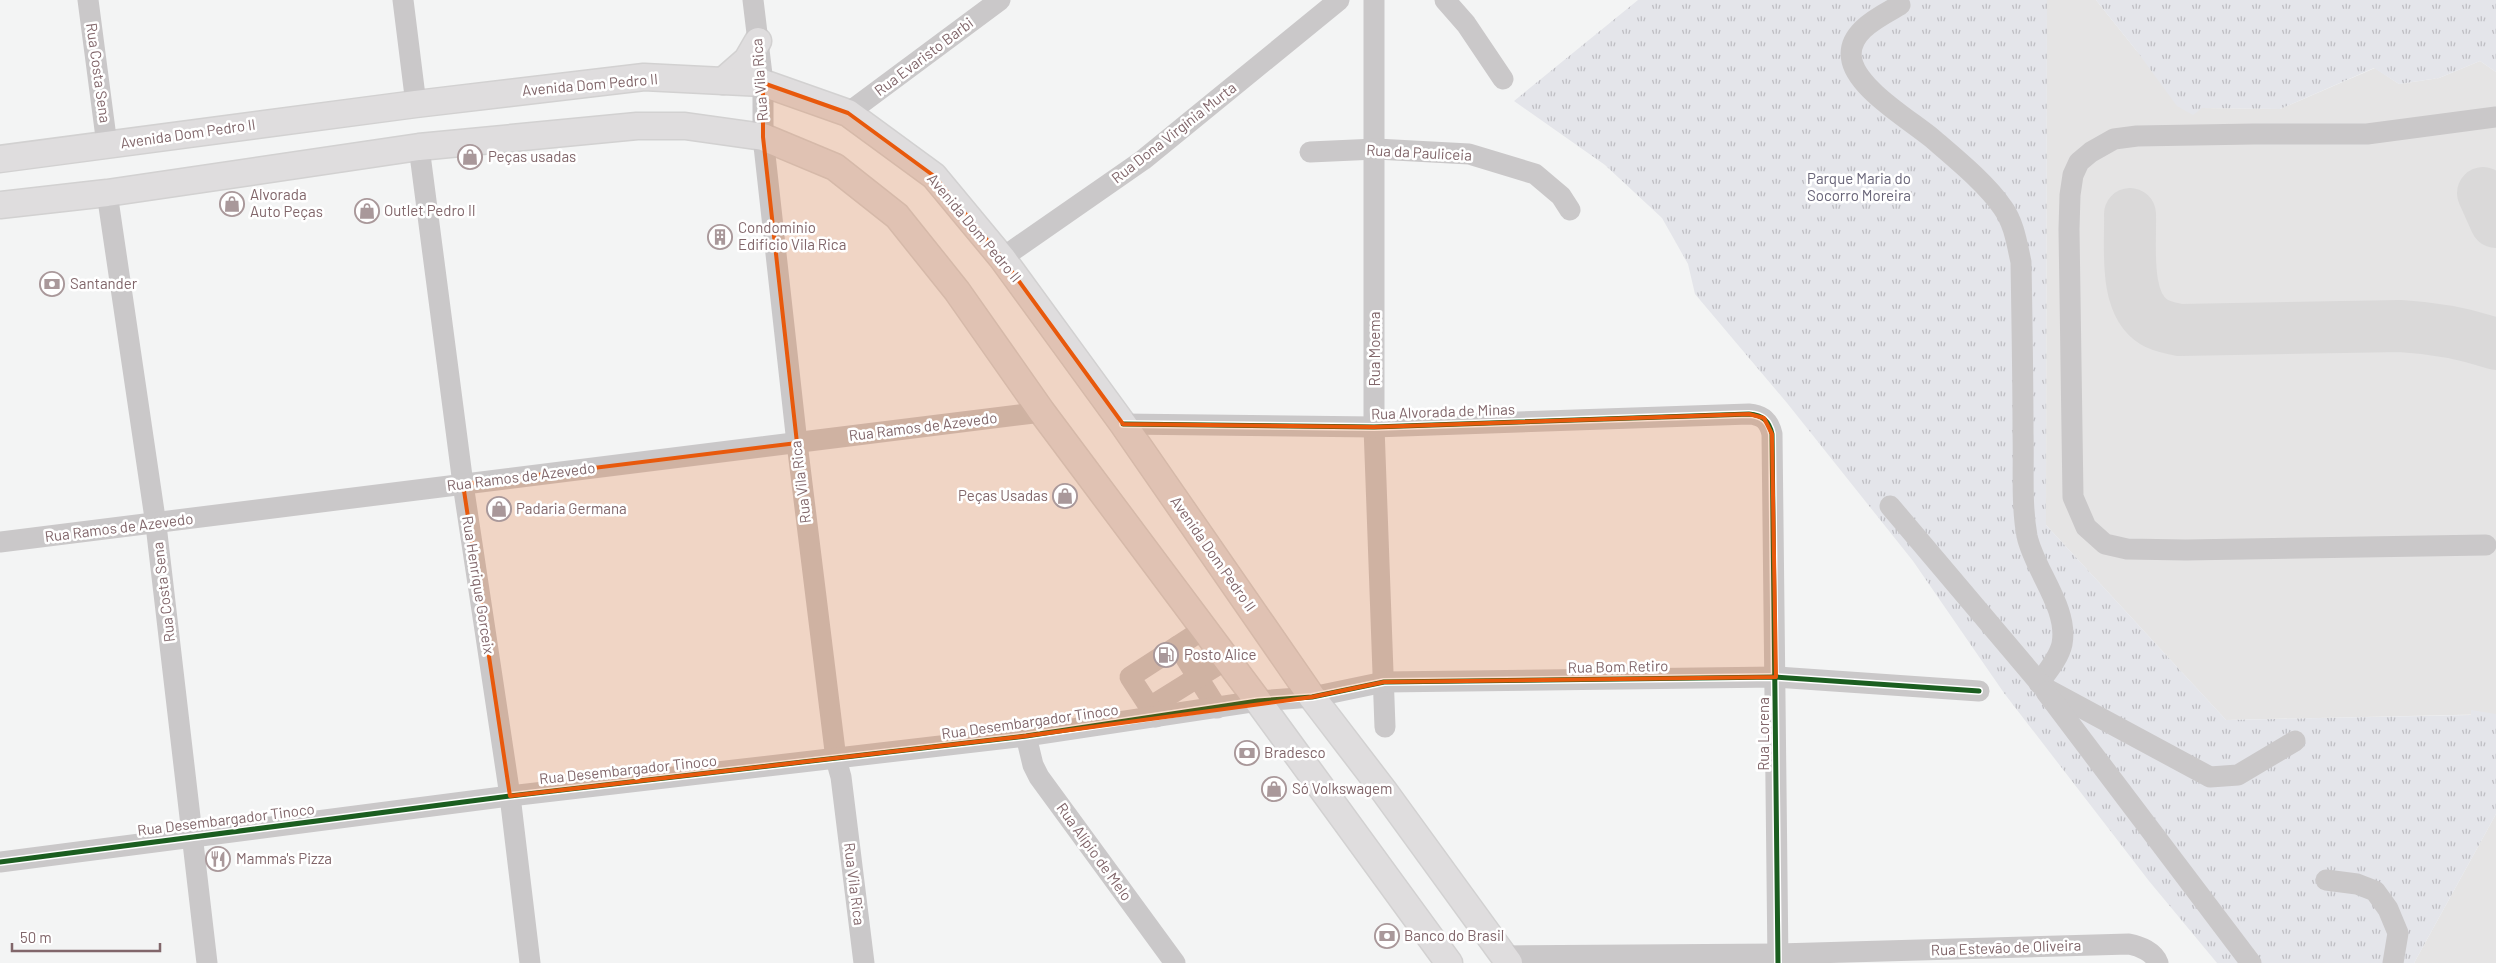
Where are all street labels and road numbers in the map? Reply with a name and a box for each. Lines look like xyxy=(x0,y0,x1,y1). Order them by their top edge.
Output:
street label: Rua Evaristo Barbi xyxy=(870,13,976,99)
street label: Rua Costa Sena xyxy=(83,22,115,124)
street label: Rua Vila Rica xyxy=(747,38,771,122)
street label: Avenida Dom Pedro II xyxy=(521,69,659,99)
street label: Rua Dona Virgínia Murta xyxy=(1107,78,1239,187)
street label: Avenida Dom Pedro II xyxy=(119,115,257,151)
street label: Rua da Pauliceia xyxy=(1366,140,1472,164)
street label: Avenida Dom Pedro II xyxy=(924,169,1025,285)
street label: Rua Moema xyxy=(1365,312,1383,386)
street label: Rua Alvorada de Minas xyxy=(1371,399,1515,423)
street label: Rua Ramos de Azevedo xyxy=(848,408,998,444)
street label: Rua Vila Rica xyxy=(786,440,814,524)
street label: Rua Ramos de Azevedo xyxy=(446,458,596,494)
street label: Avenida Dom Pedro II xyxy=(1167,492,1260,614)
street label: Rua Ramos de Azevedo xyxy=(44,509,194,545)
street label: Rua Henrique Gorceix xyxy=(459,514,499,655)
street label: Rua Costa Sena xyxy=(148,541,178,643)
street label: Rua Bom Retiro xyxy=(1567,656,1669,676)
street label: Rua Lorena xyxy=(1754,697,1772,771)
street label: Rua Desembargador Tinoco xyxy=(940,700,1120,742)
street label: Rua Desembargador Tinoco xyxy=(538,751,718,787)
street label: Rua Desembargador Tinoco xyxy=(136,799,316,839)
street label: Rua Alípio de Melo xyxy=(1053,799,1136,904)
street label: Rua Vila Rica xyxy=(841,842,869,926)
street label: Rua Estevão de Oliveira xyxy=(1930,935,2081,959)

